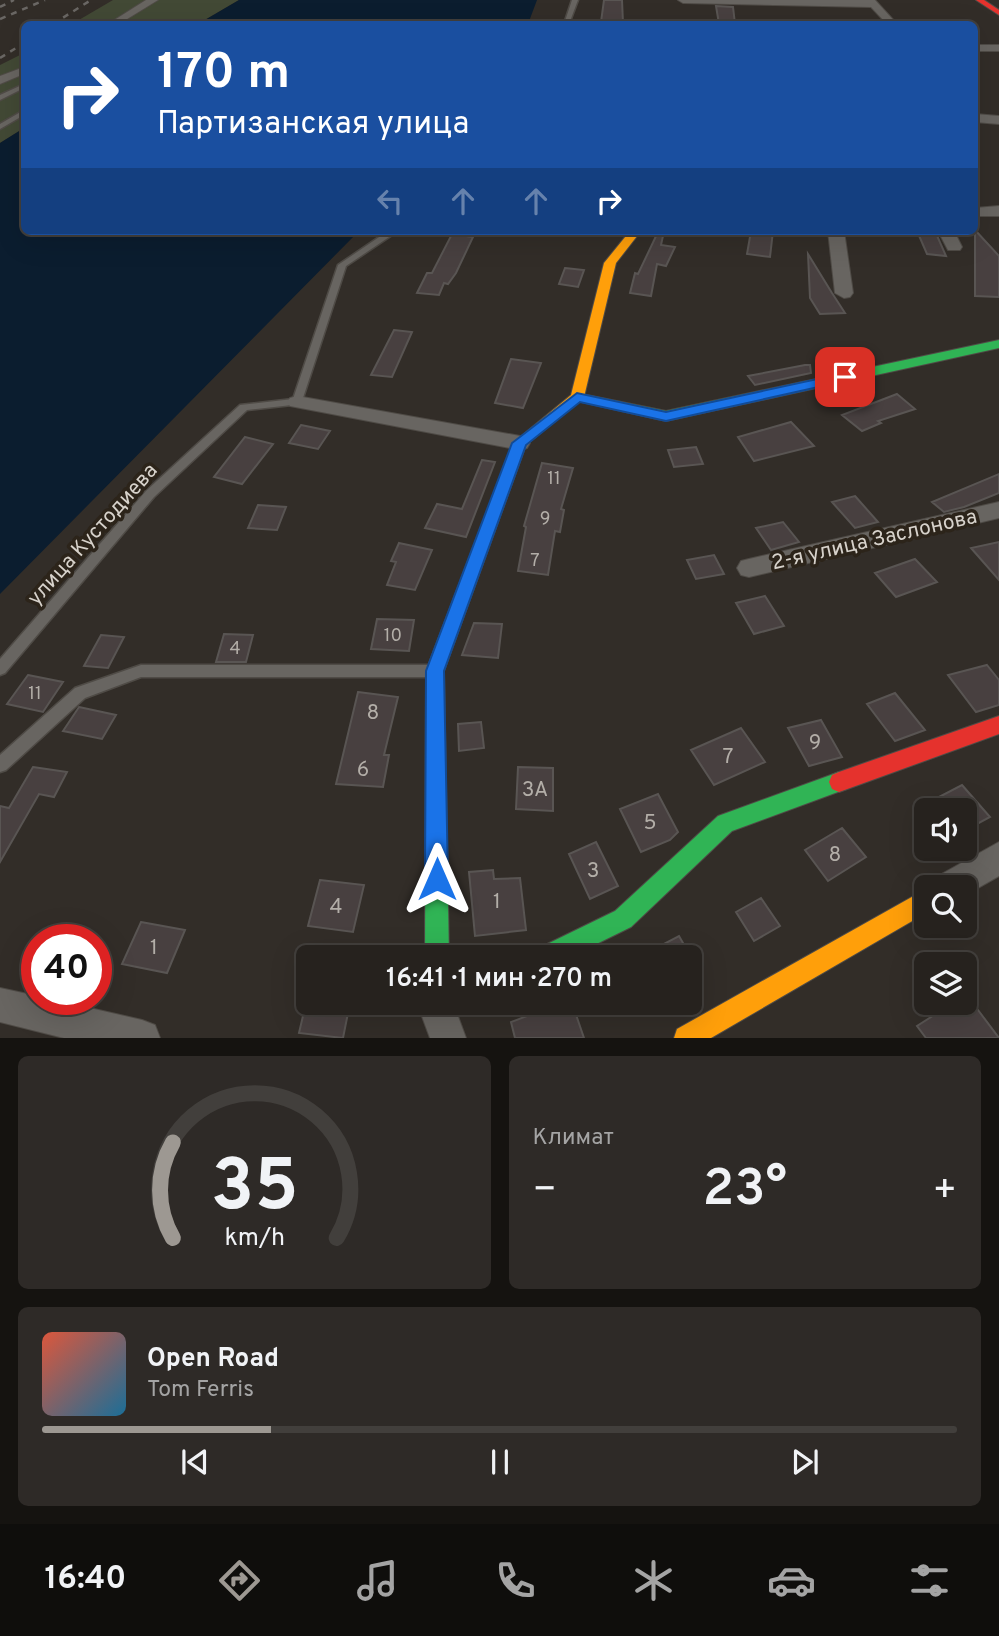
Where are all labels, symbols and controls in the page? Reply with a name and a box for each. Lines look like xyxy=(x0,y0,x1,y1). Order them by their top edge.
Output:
text: 170 m xyxy=(157,44,290,106)
icon: right xyxy=(42,49,133,140)
text: Партизанская улица xyxy=(157,105,469,145)
icon: left xyxy=(371,182,409,220)
icon: ahead xyxy=(444,182,482,220)
icon: ahead xyxy=(517,182,555,220)
icon: right xyxy=(590,182,628,220)
pin xyxy=(815,347,875,407)
icon: arrive xyxy=(826,358,864,396)
street label: улица Кустодиева xyxy=(22,458,164,612)
house number: 11 xyxy=(547,468,561,491)
street label: 2-я улица Заслонова xyxy=(769,504,980,577)
house number: 9 xyxy=(540,508,550,531)
house number: 7 xyxy=(530,550,540,573)
house number: 10 xyxy=(384,625,402,648)
house number: 4 xyxy=(229,638,241,661)
house number: 11 xyxy=(28,683,42,706)
house number: 8 xyxy=(367,700,379,727)
house number: 9 xyxy=(809,730,821,757)
house number: 7 xyxy=(723,744,734,771)
house number: 6 xyxy=(357,757,369,784)
house number: 3А xyxy=(522,777,548,804)
map controls xyxy=(914,798,977,1015)
button: sound xyxy=(914,798,977,861)
house number: 5 xyxy=(643,810,657,837)
position arrow xyxy=(400,842,474,916)
house number: 8 xyxy=(829,842,841,869)
house number: 3 xyxy=(587,858,599,885)
button: search xyxy=(914,875,977,938)
house number: 1 xyxy=(493,889,501,916)
house number: 4 xyxy=(329,894,343,921)
speed limit sign: 40 xyxy=(21,924,112,1015)
house number: 1 xyxy=(150,935,158,962)
button: layers xyxy=(914,952,977,1015)
text: 16:41 · 1 мин · 270 m xyxy=(386,963,612,996)
text: Климат xyxy=(533,1124,614,1153)
text: 35 xyxy=(210,1145,298,1237)
text: 23° xyxy=(702,1158,787,1224)
text: − xyxy=(533,1167,557,1216)
text: + xyxy=(932,1167,957,1216)
text: km/h xyxy=(224,1223,285,1255)
text: Open Road xyxy=(147,1343,279,1376)
text: Tom Ferris xyxy=(147,1376,254,1405)
icon: previous xyxy=(176,1443,214,1481)
icon: pause xyxy=(481,1443,519,1481)
icon: next xyxy=(786,1443,824,1481)
icon: directions xyxy=(215,1556,264,1605)
icon: music xyxy=(353,1556,402,1605)
icon: phone xyxy=(491,1556,540,1605)
icon: climate xyxy=(629,1556,678,1605)
icon: car xyxy=(767,1556,816,1605)
icon: filters xyxy=(905,1556,954,1605)
text: 16:40 xyxy=(45,1560,126,1600)

